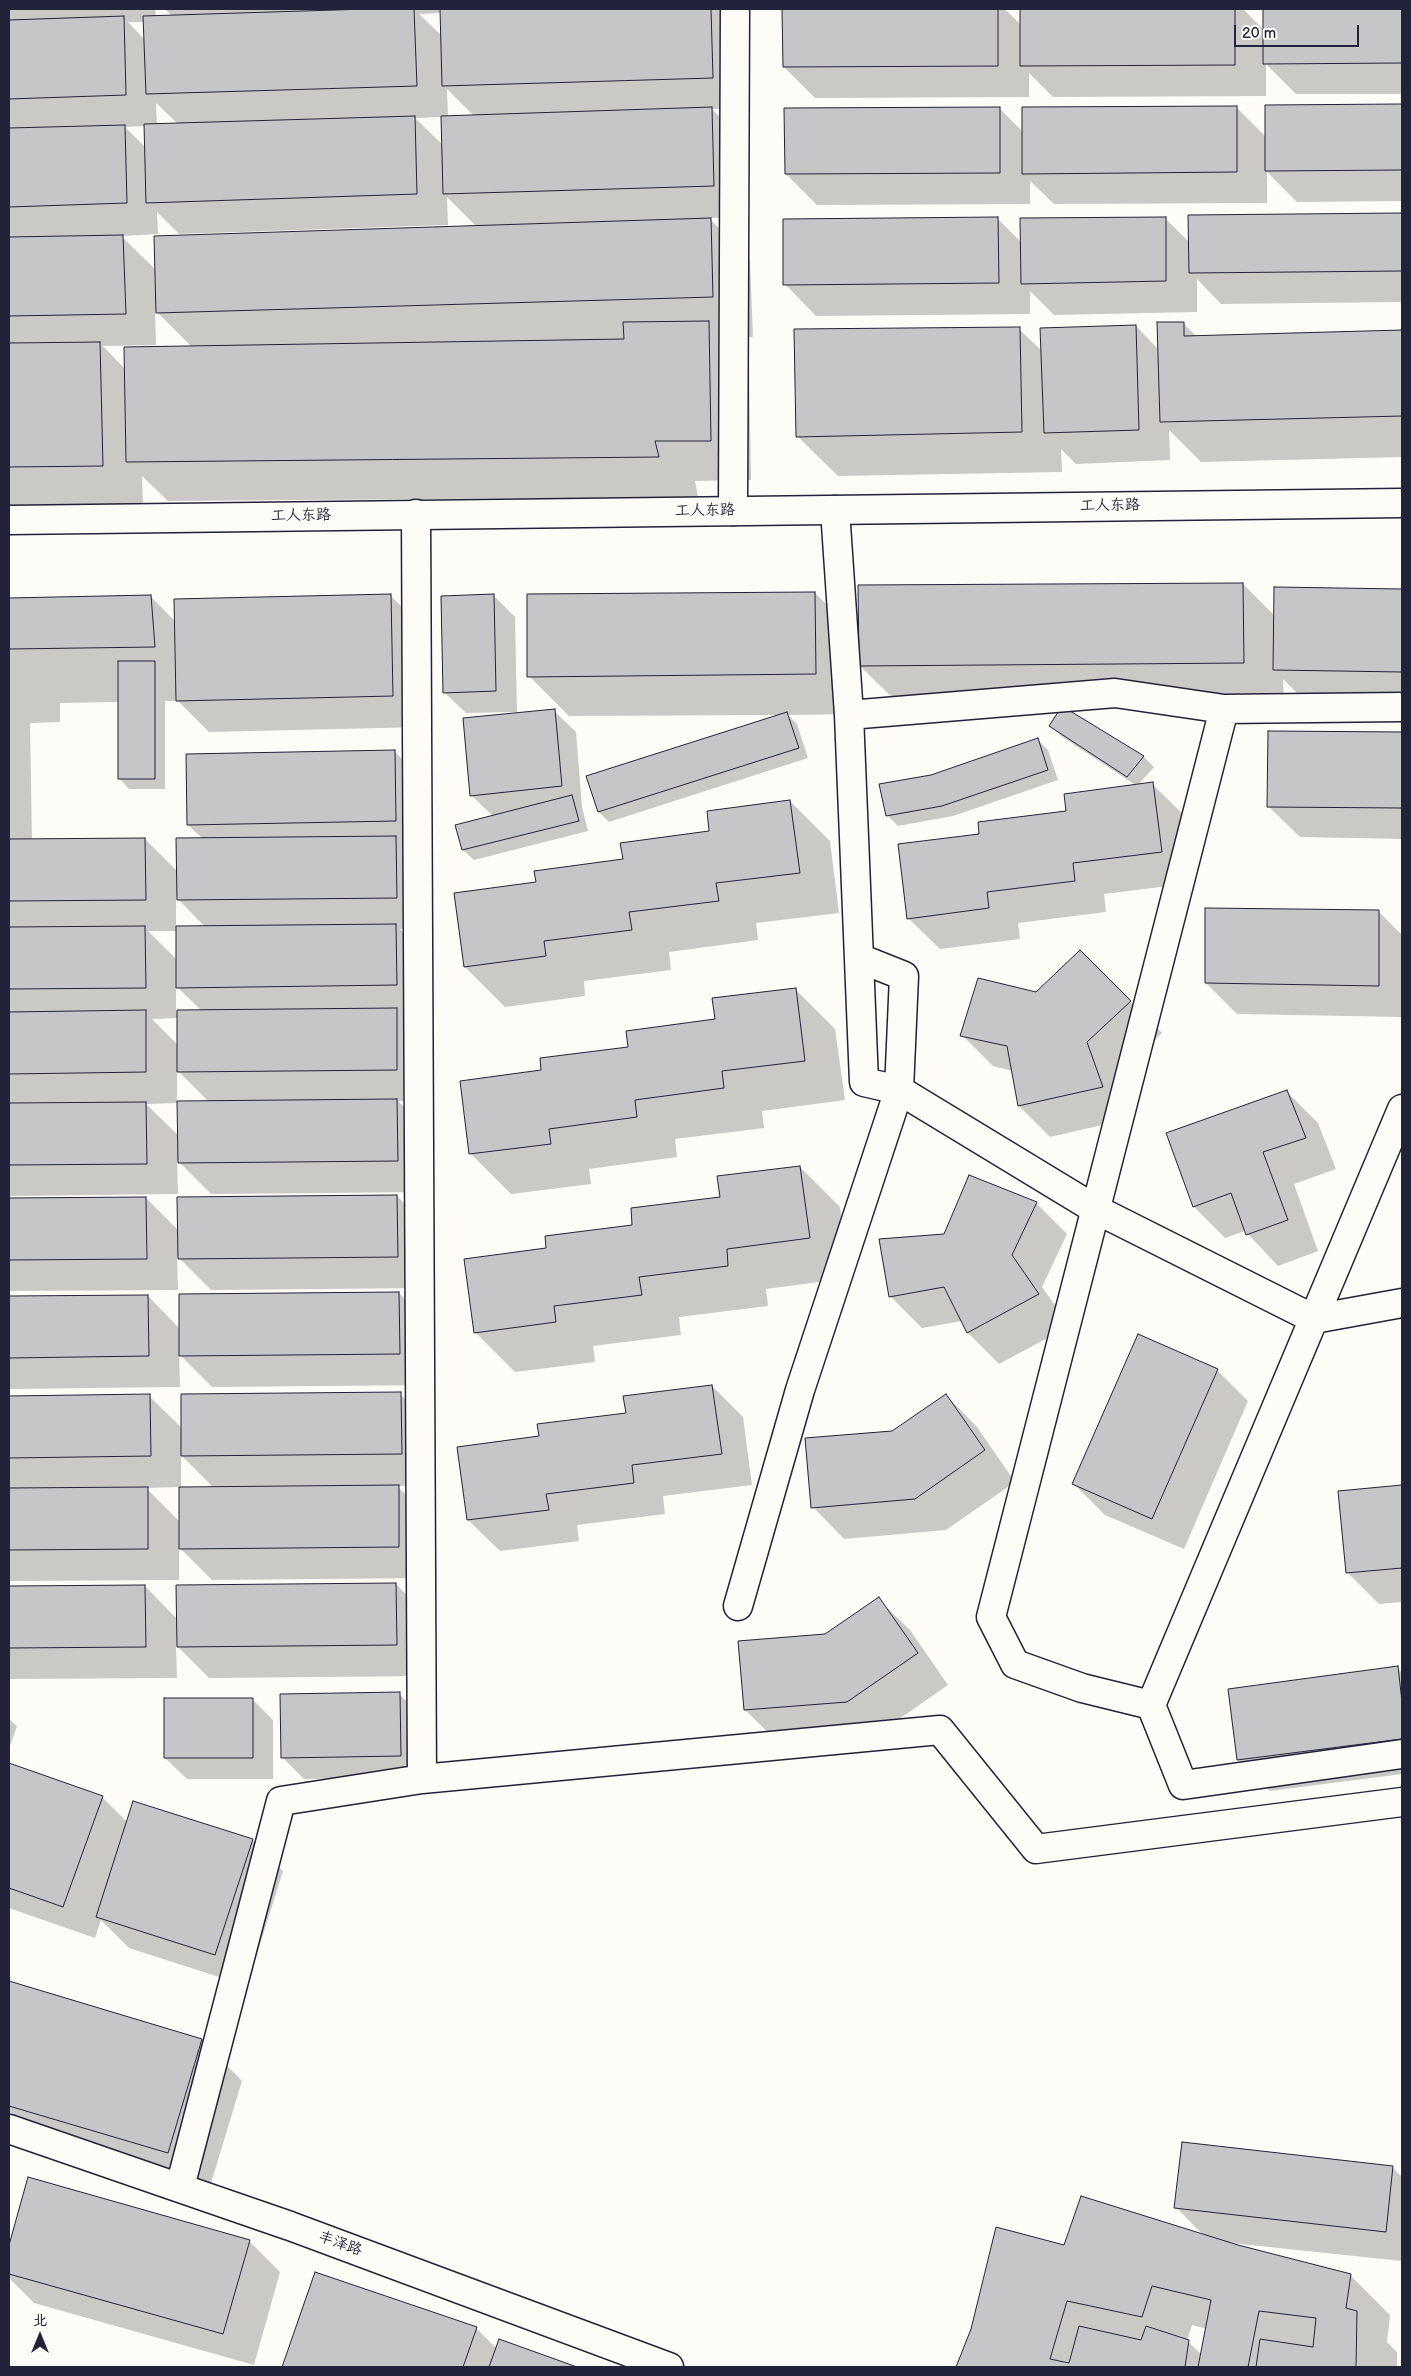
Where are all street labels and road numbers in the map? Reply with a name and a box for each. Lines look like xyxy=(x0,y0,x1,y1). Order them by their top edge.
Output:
street label: 工人东路 xyxy=(1080,496,1140,516)
street label: 工人东路 xyxy=(675,501,735,521)
street label: 工人东路 xyxy=(271,506,331,526)
street label: 丰泽路 xyxy=(316,2228,364,2260)

